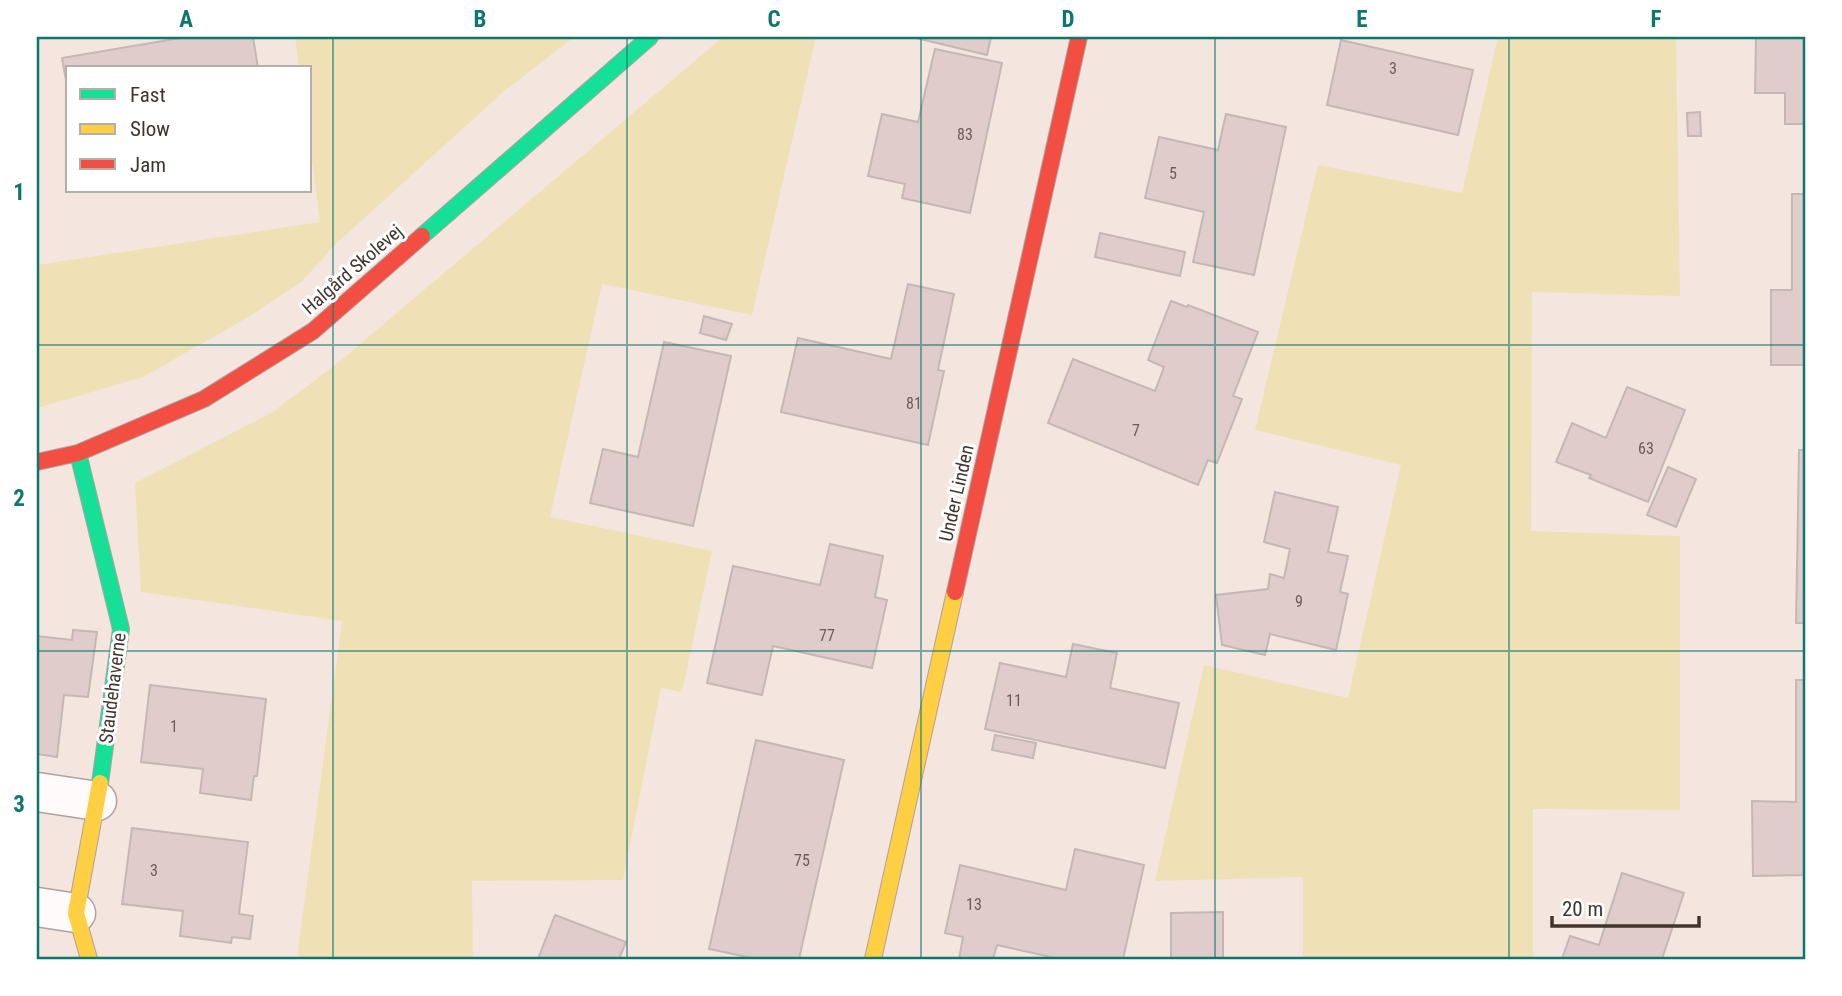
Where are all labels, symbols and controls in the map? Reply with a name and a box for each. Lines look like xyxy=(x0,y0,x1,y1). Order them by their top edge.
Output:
text: A xyxy=(179,6,193,33)
text: B xyxy=(474,6,486,33)
text: C xyxy=(767,6,781,33)
text: D xyxy=(1062,6,1075,33)
text: E xyxy=(1356,6,1368,33)
text: F xyxy=(1651,6,1662,33)
house number: 3 xyxy=(1389,59,1397,78)
legend xyxy=(66,66,312,192)
text: Fast xyxy=(130,83,166,107)
text: Slow xyxy=(130,117,170,141)
house number: 83 xyxy=(957,125,973,144)
text: Jam xyxy=(130,153,166,177)
house number: 5 xyxy=(1169,164,1177,183)
text: 1 xyxy=(13,179,25,206)
street label: Halgård Skolevej xyxy=(297,220,407,319)
house number: 81 xyxy=(906,394,922,413)
house number: 7 xyxy=(1132,421,1140,440)
house number: 63 xyxy=(1638,439,1654,458)
street label: Under Linden xyxy=(934,443,979,544)
text: 2 xyxy=(13,485,25,512)
house number: 9 xyxy=(1295,592,1303,611)
house number: 77 xyxy=(819,626,835,645)
street label: Staudehaverne xyxy=(94,631,131,745)
house number: 11 xyxy=(1006,691,1022,710)
house number: 1 xyxy=(170,717,178,736)
text: 3 xyxy=(13,791,25,818)
house number: 75 xyxy=(794,851,810,870)
house number: 3 xyxy=(150,861,158,880)
scale bar xyxy=(1552,884,1699,928)
house number: 13 xyxy=(966,895,982,914)
text: 20 m xyxy=(1562,897,1603,921)

